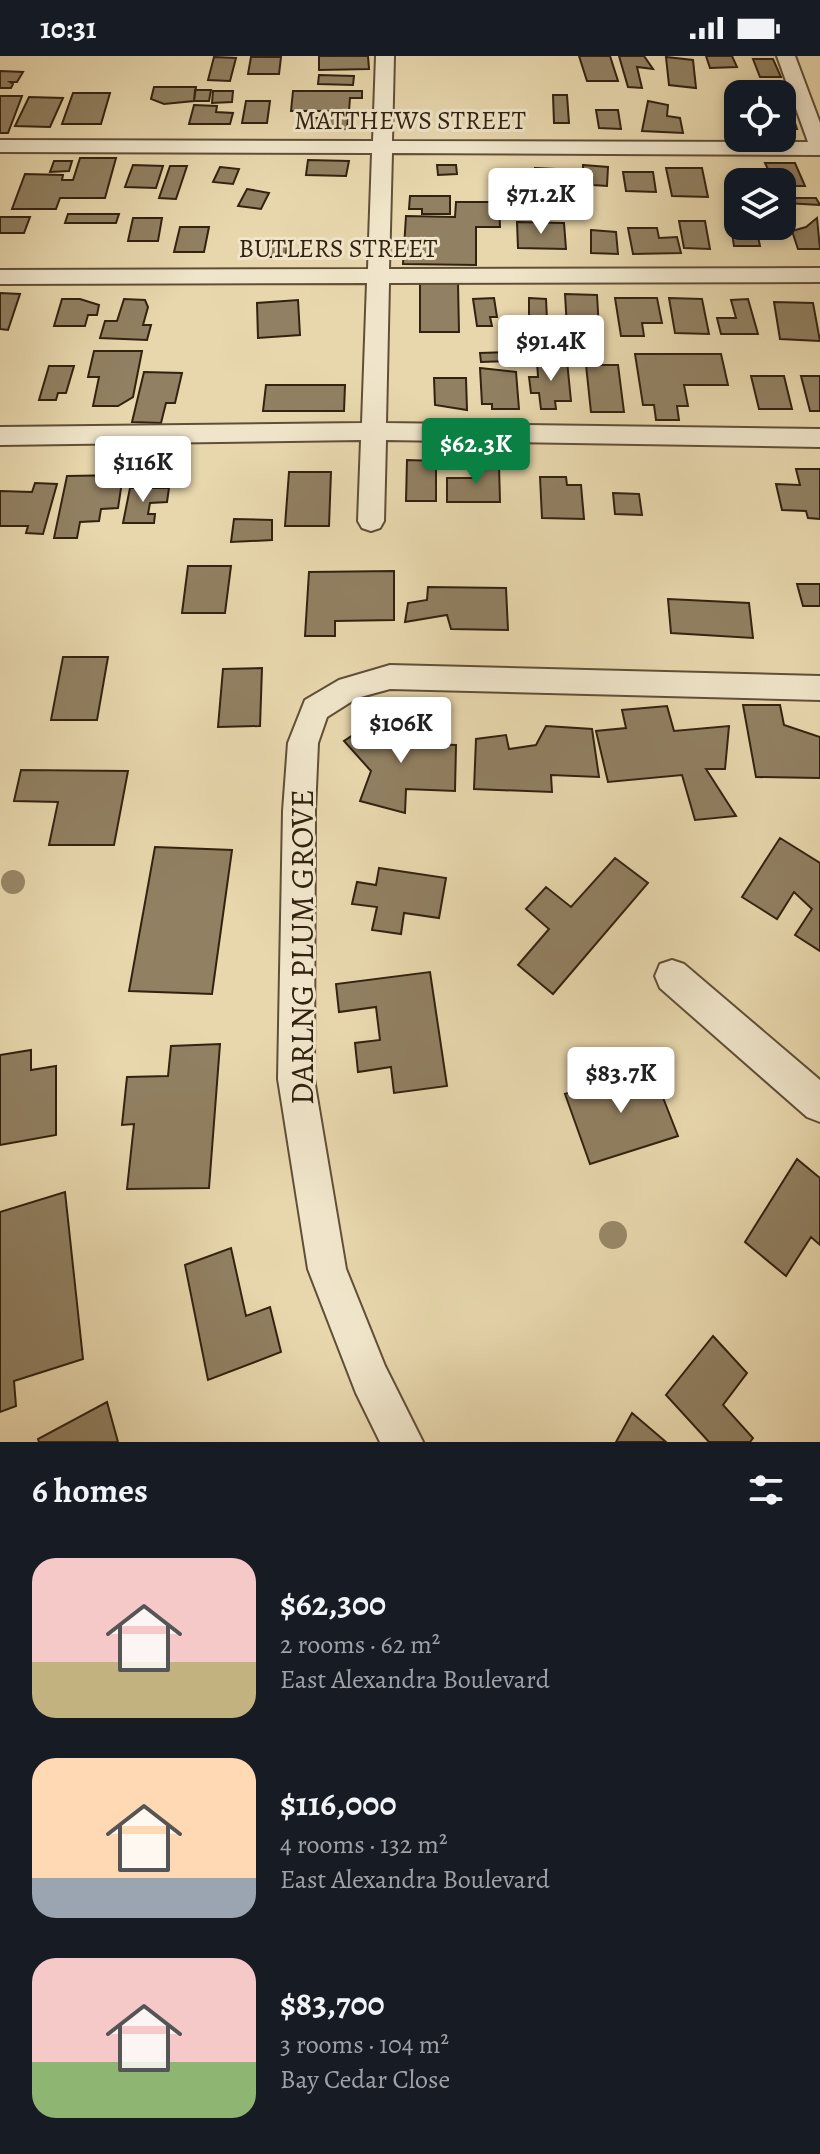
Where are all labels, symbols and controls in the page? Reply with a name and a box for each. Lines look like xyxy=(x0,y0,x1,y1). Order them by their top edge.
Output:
text: 10:31 xyxy=(40,8,97,48)
map controls xyxy=(724,80,796,240)
button: locate xyxy=(724,80,796,152)
street label: MATTHEWS STREET xyxy=(294,103,526,138)
pin: $71.2K xyxy=(476,168,606,236)
button: layers xyxy=(724,168,796,240)
text: $71.2K xyxy=(506,176,576,211)
street label: BUTLERS STREET xyxy=(238,231,438,266)
pin: $91.4K xyxy=(486,315,616,383)
text: $91.4K xyxy=(516,323,586,358)
pin: $62.3K xyxy=(411,418,541,486)
text: $62.3K xyxy=(440,426,512,461)
pin: $116K xyxy=(87,436,199,504)
text: $116K xyxy=(113,444,173,479)
pin: $106K xyxy=(345,697,457,765)
text: $106K xyxy=(369,705,433,740)
street label: DARLNG PLUM GROVE xyxy=(280,789,324,1105)
pin: $83.7K xyxy=(556,1047,686,1115)
text: $83.7K xyxy=(585,1055,657,1090)
text: 6 homes xyxy=(32,1467,148,1514)
icon: filters xyxy=(744,1468,788,1512)
text: $62,300 xyxy=(280,1580,386,1627)
icon: home xyxy=(96,1590,192,1686)
text: 2 rooms · 62 m² xyxy=(280,1627,440,1662)
text: East Alexandra Boulevard xyxy=(280,1662,550,1697)
text: $116,000 xyxy=(280,1780,397,1827)
icon: home xyxy=(96,1790,192,1886)
text: 4 rooms · 132 m² xyxy=(280,1827,447,1862)
text: East Alexandra Boulevard xyxy=(280,1862,550,1897)
text: $83,700 xyxy=(280,1980,385,2027)
icon: home xyxy=(96,1990,192,2086)
text: 3 rooms · 104 m² xyxy=(280,2027,449,2062)
text: Bay Cedar Close xyxy=(280,2062,450,2097)

